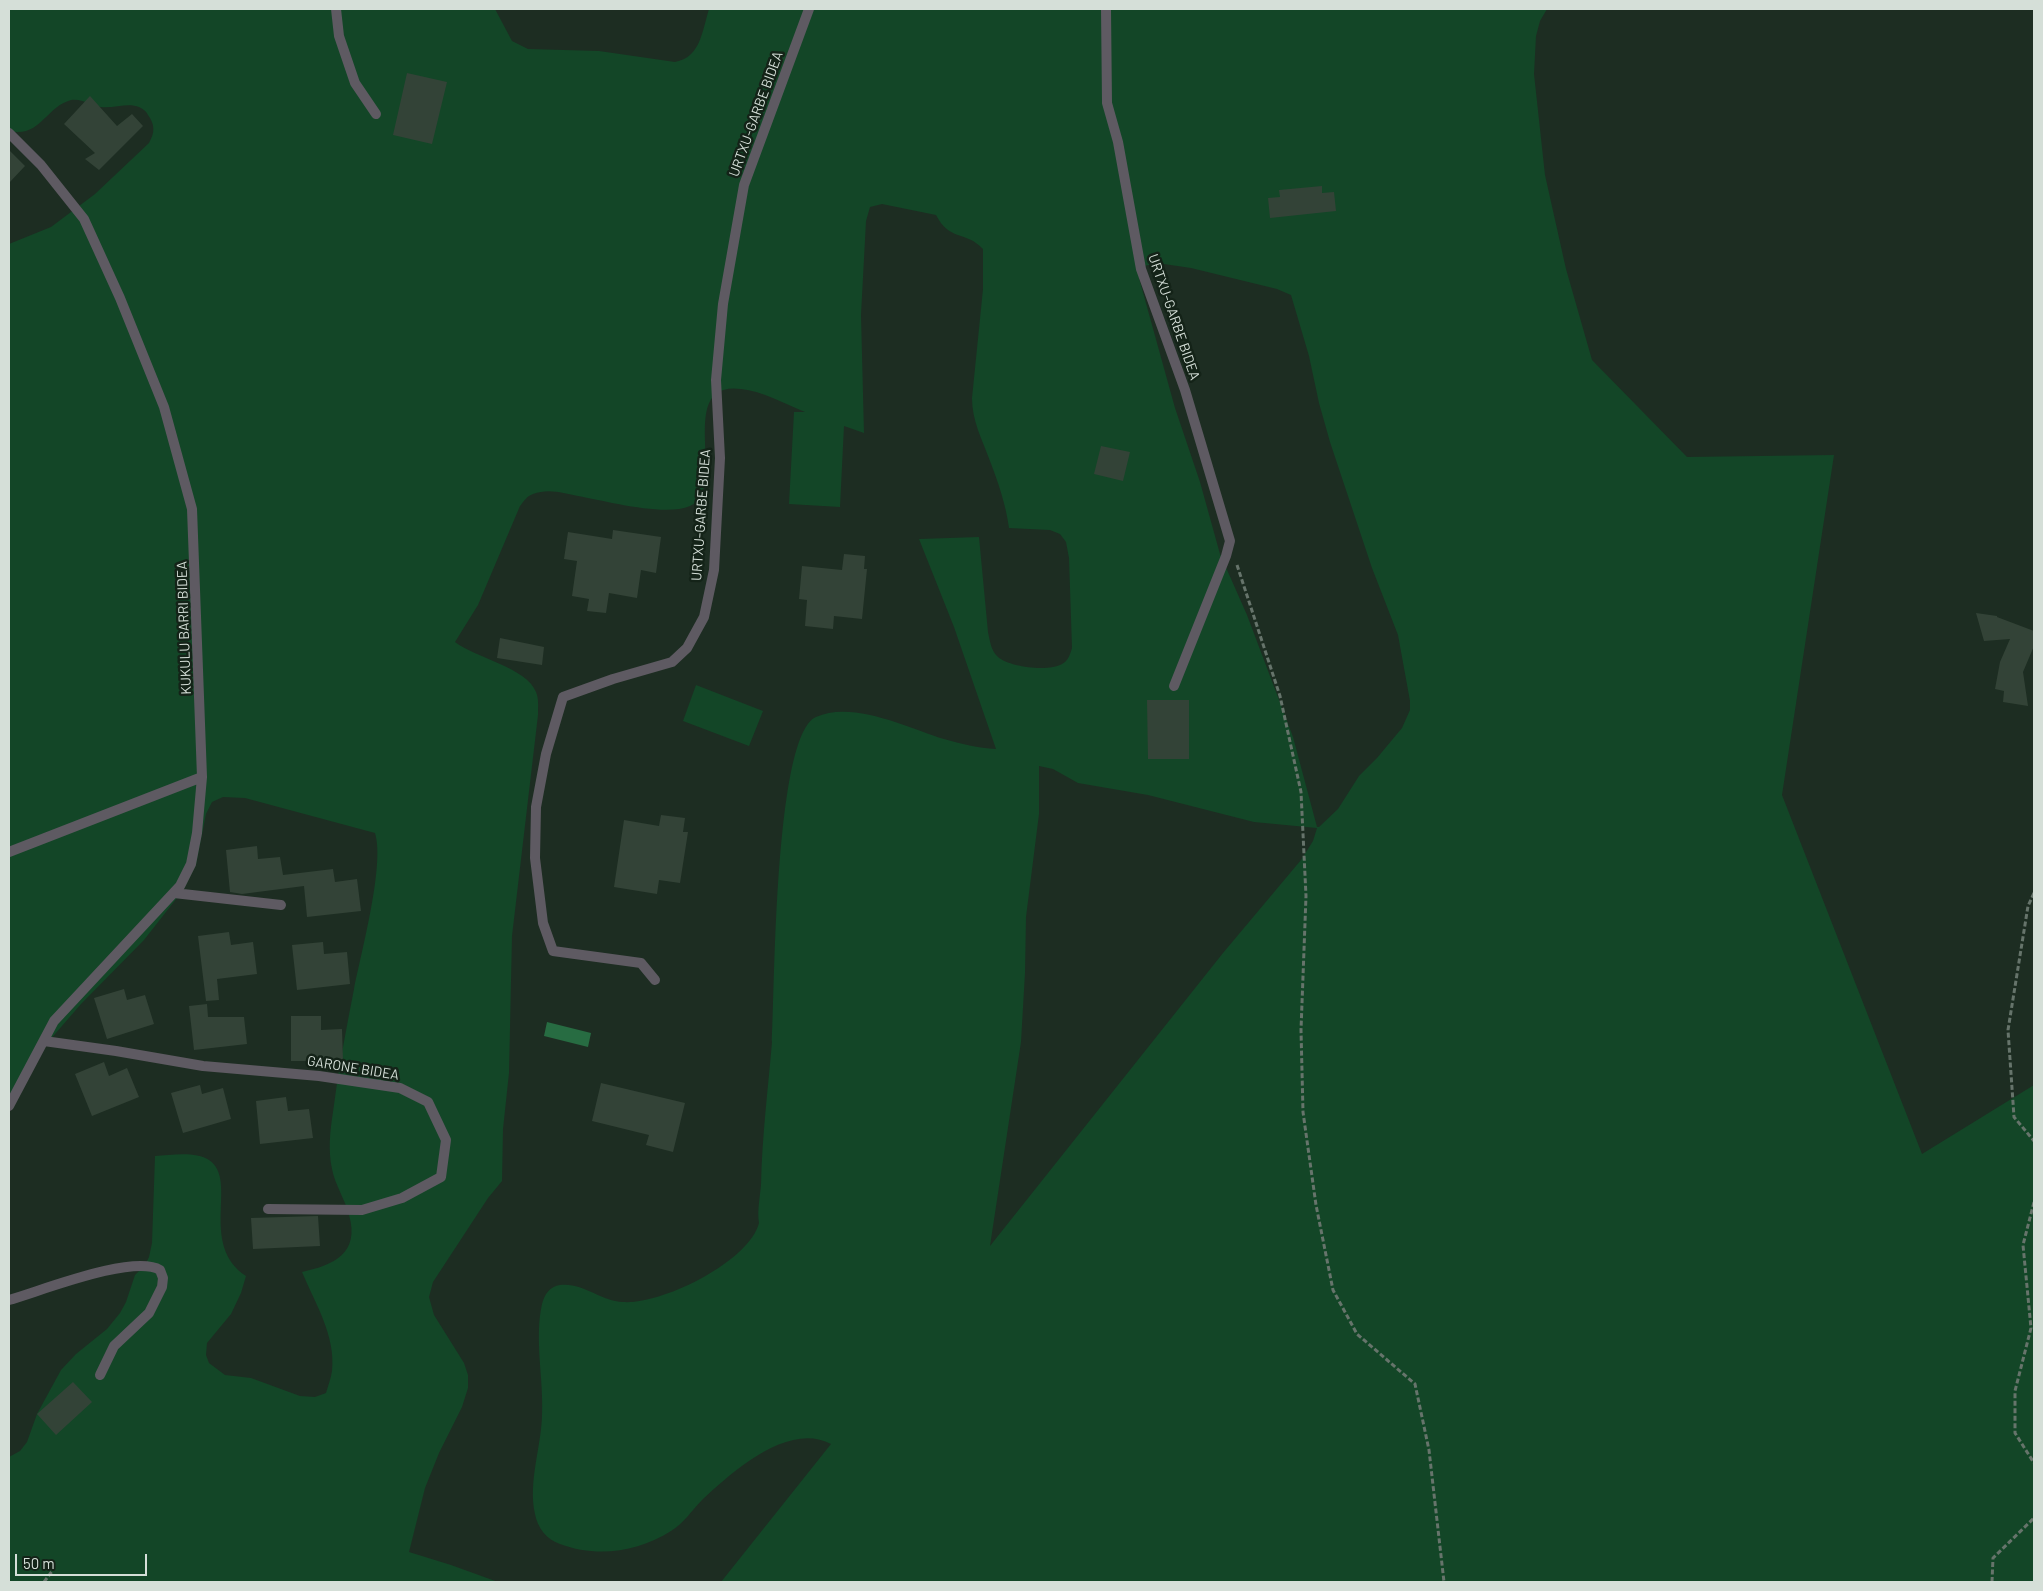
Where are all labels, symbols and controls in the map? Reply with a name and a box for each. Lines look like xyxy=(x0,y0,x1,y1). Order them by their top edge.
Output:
street label: URTXU-GARBE BIDEA xyxy=(726,49,786,179)
street label: URTXU-GARBE BIDEA xyxy=(1145,252,1203,382)
street label: URTXU-GARBE BIDEA xyxy=(688,449,714,581)
street label: KUKULU BARRI BIDEA xyxy=(173,561,195,695)
street label: GARONE BIDEA xyxy=(306,1052,400,1084)
scale bar xyxy=(18,1544,150,1576)
text: 50 m xyxy=(23,1554,55,1572)

